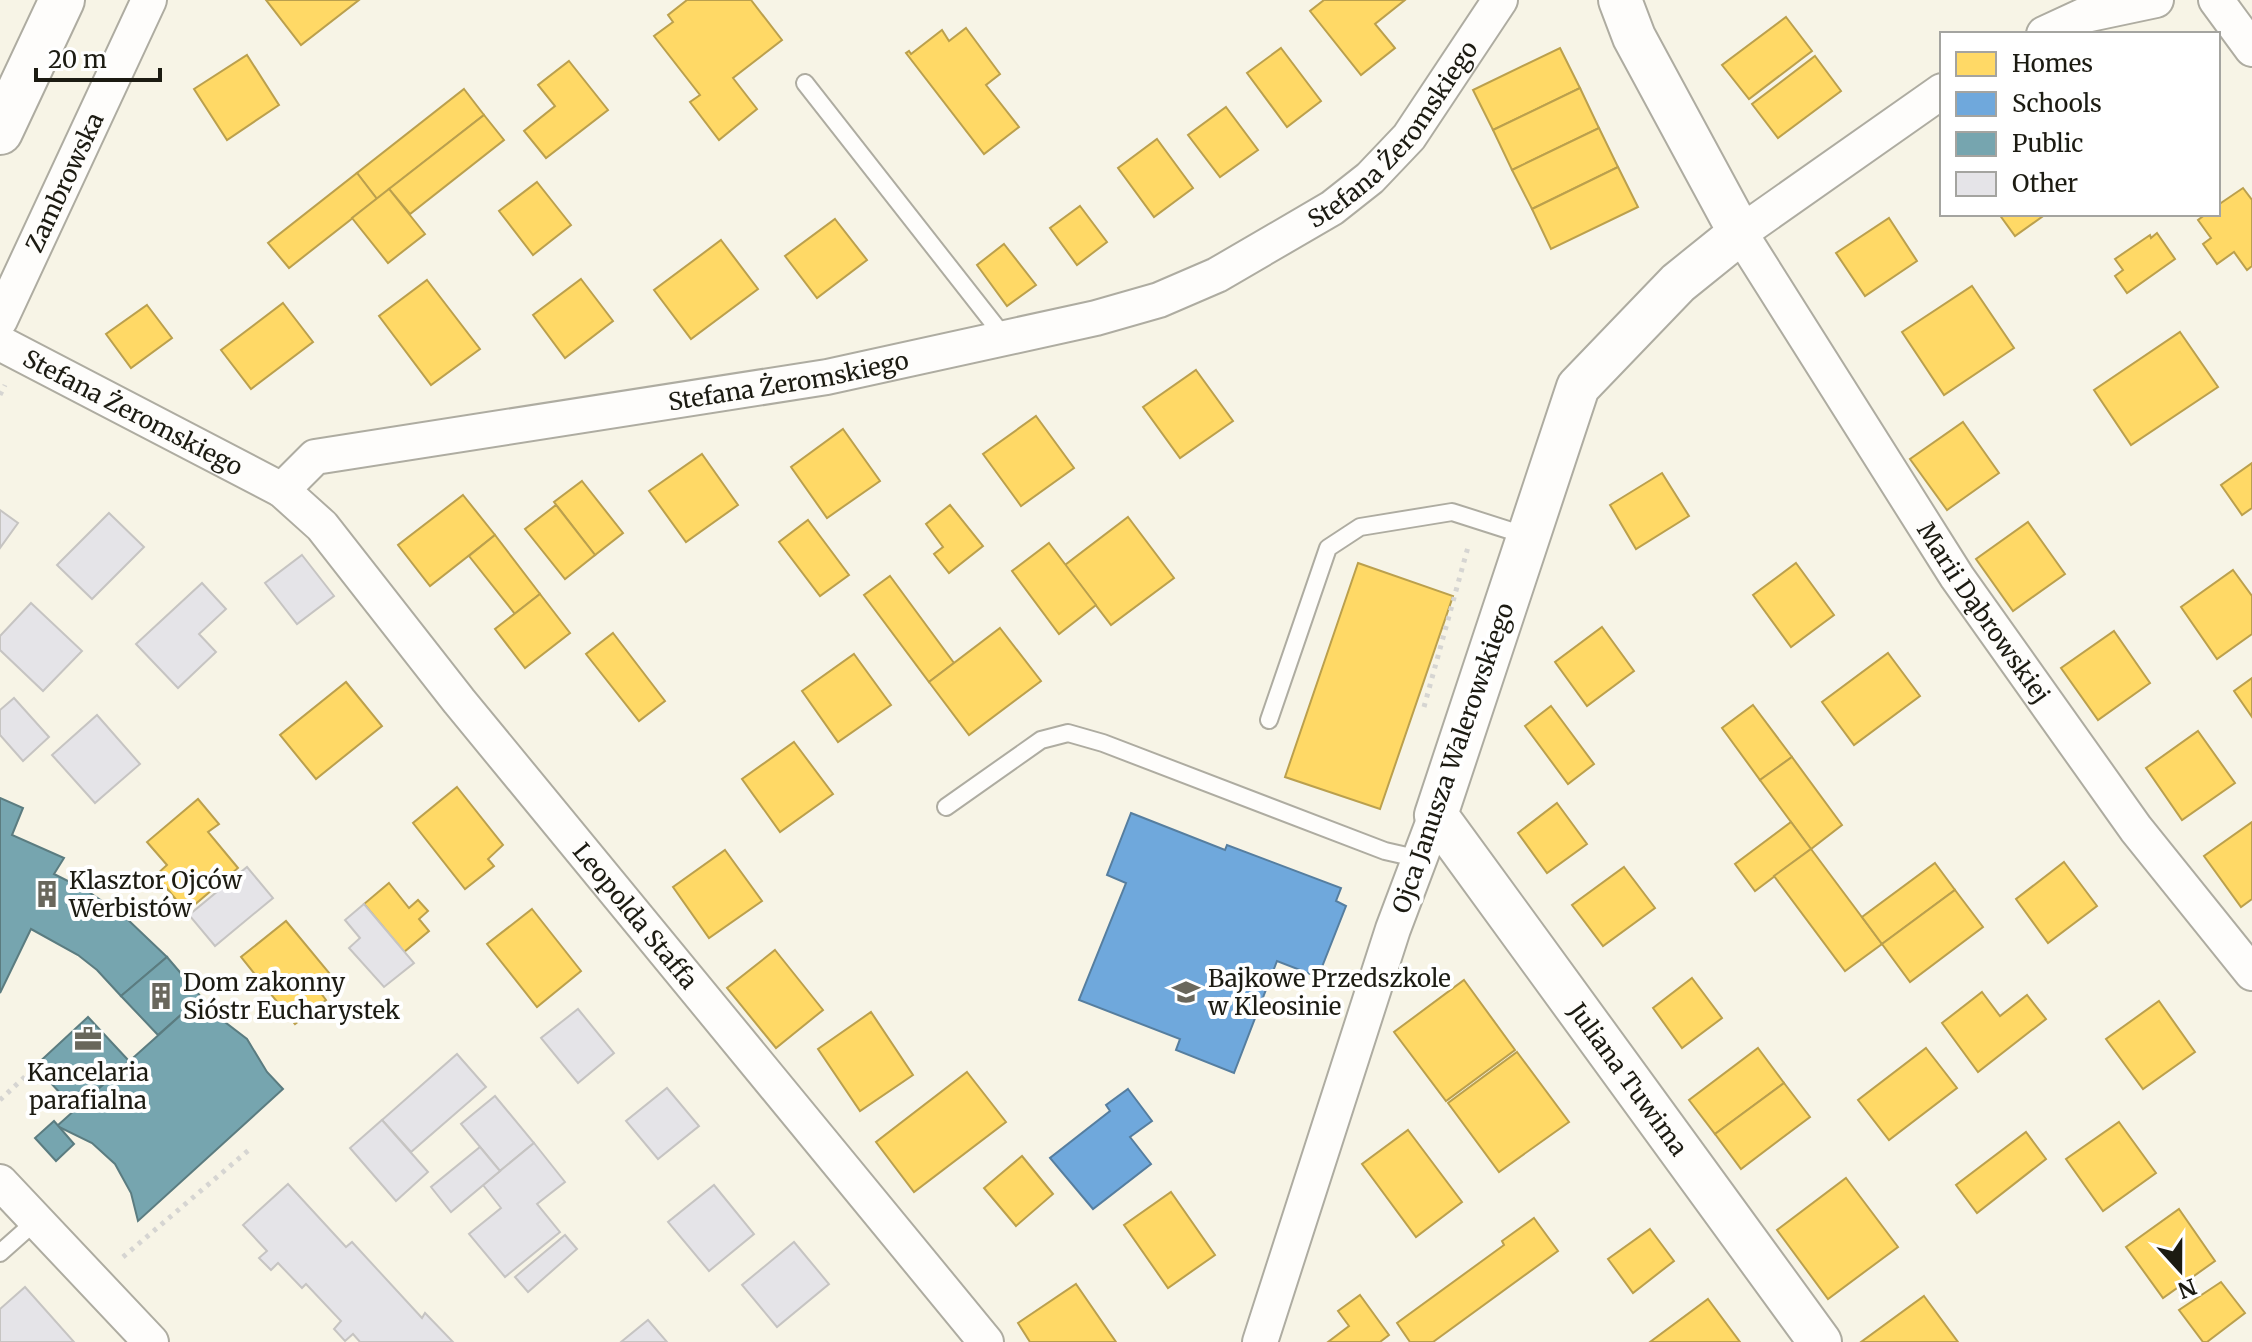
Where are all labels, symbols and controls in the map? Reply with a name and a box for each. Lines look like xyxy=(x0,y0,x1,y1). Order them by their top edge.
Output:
scale bar xyxy=(36,32,160,82)
legend xyxy=(1940,32,2220,216)
street label: Stefana Żeromskiego xyxy=(1302,35,1484,234)
text: 20 m xyxy=(48,44,107,75)
text: Homes xyxy=(2012,48,2093,79)
text: Schools xyxy=(2012,88,2102,119)
street label: Zambrowska xyxy=(18,107,110,257)
text: Public xyxy=(2012,128,2083,159)
text: Other xyxy=(2012,168,2078,199)
street label: Stefana Żeromskiego xyxy=(18,342,248,482)
street label: Stefana Żeromskiego xyxy=(666,344,911,417)
street label: Marii Dąbrowskiej xyxy=(1911,516,2057,709)
street label: Ojca Janusza Walerowskiego xyxy=(1385,599,1521,917)
street label: Leopolda Staffa xyxy=(566,836,705,995)
place label: Klasztor Ojców Werbistów xyxy=(68,865,243,924)
building icon: Klasztor Ojców Werbistów xyxy=(32,879,62,909)
place label: Bajkowe Przedszkole w Kleosinie xyxy=(1207,963,1451,1022)
place label: Dom zakonny Sióstr Eucharystek xyxy=(183,967,401,1026)
school or university icon: Bajkowe Przedszkole w Kleosinie xyxy=(1171,977,1201,1007)
building icon: Dom zakonny Sióstr Eucharystek xyxy=(146,981,176,1011)
street label: Juliana Tuwima xyxy=(1562,996,1695,1162)
office icon: Kancelaria parafialna xyxy=(73,1024,103,1054)
place label: Kancelaria parafialna xyxy=(27,1057,149,1116)
north arrow xyxy=(2140,1230,2220,1310)
text: N xyxy=(2173,1272,2200,1305)

